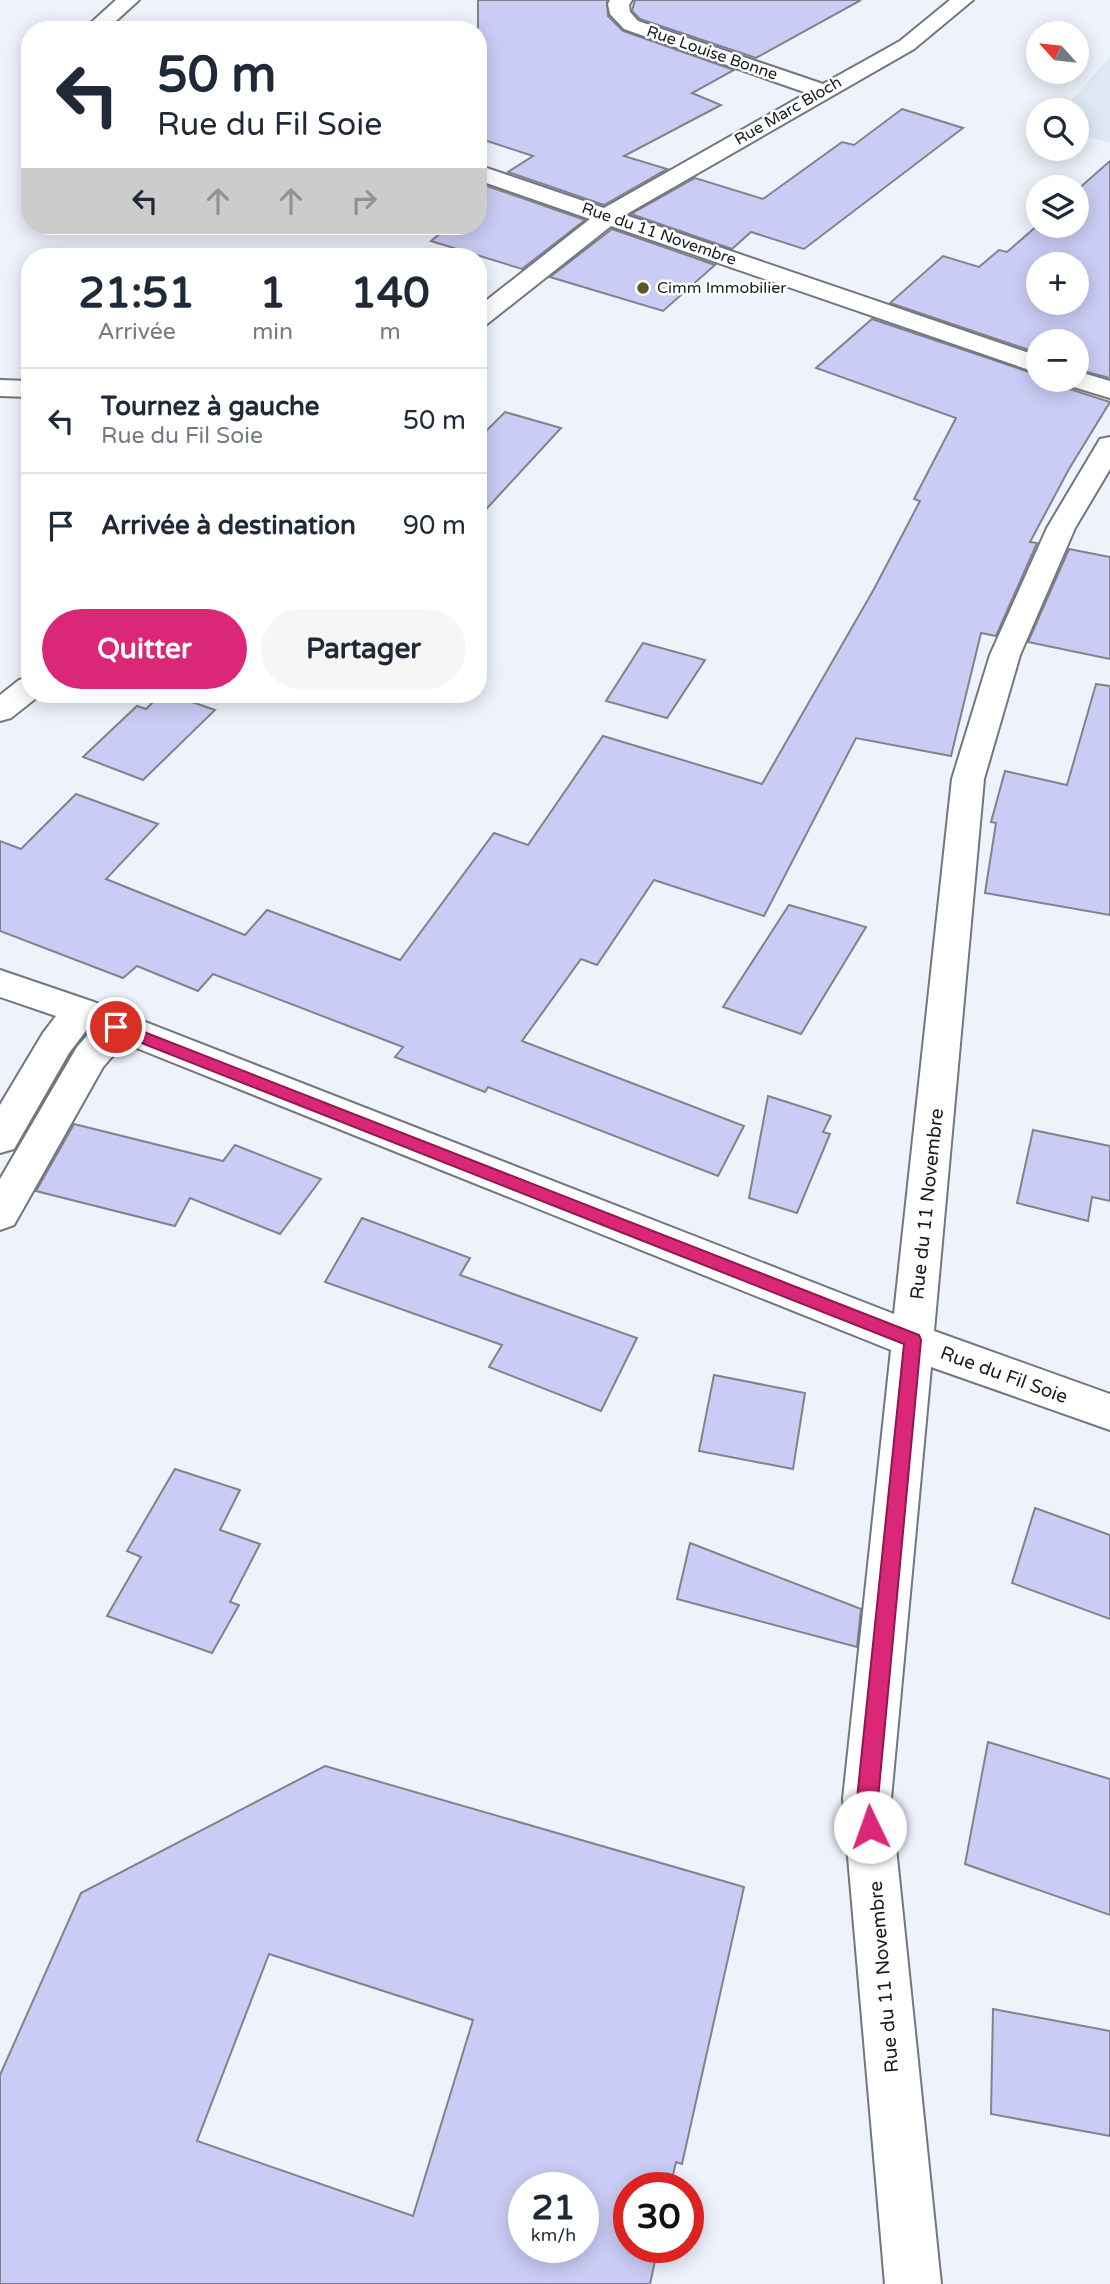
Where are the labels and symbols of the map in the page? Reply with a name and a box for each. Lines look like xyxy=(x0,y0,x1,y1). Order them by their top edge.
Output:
street label: Rue Louise Bonne xyxy=(644,21,780,85)
north arrow xyxy=(1026,21,1088,84)
street label: Rue Marc Bloch xyxy=(731,72,845,150)
street label: Rue du 11 Novembre xyxy=(579,198,739,270)
place label: Cimm Immobilier xyxy=(657,278,787,298)
marker: Cimm Immobilier xyxy=(635,280,651,296)
pin xyxy=(86,997,146,1057)
street label: Rue du 11 Novembre xyxy=(906,1107,948,1301)
street label: Rue du Fil Soie xyxy=(937,1342,1071,1408)
position arrow xyxy=(833,1790,907,1864)
street label: Rue du 11 Novembre xyxy=(865,1880,903,2074)
speed limit sign: 30 xyxy=(613,2172,704,2263)

